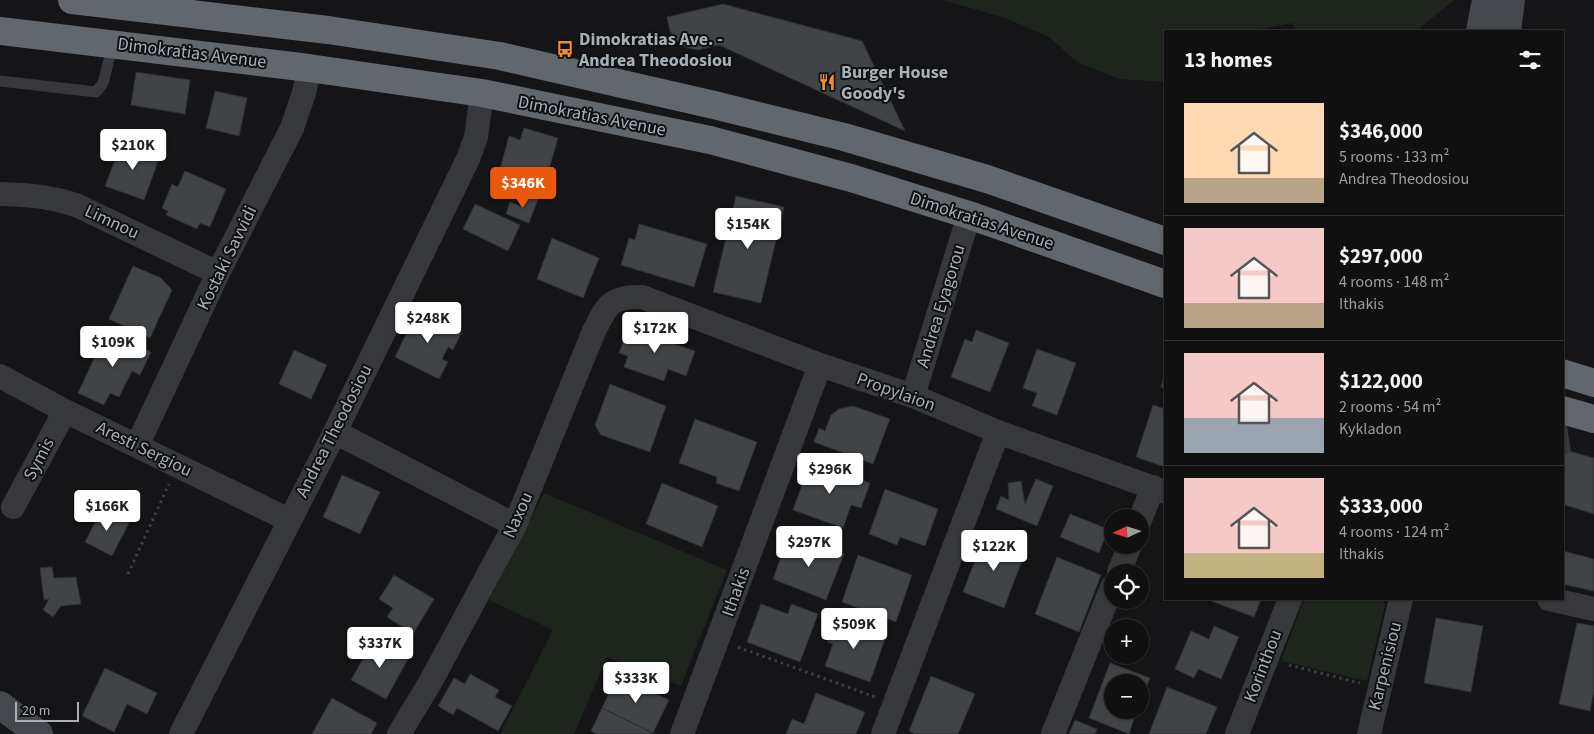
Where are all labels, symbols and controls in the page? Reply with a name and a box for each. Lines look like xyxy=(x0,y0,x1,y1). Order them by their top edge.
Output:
place label: Dimokratias Ave. - Andrea Theodosiou xyxy=(578,27,732,73)
street label: Dimokratias Avenue xyxy=(116,31,268,75)
bus stop icon: Dimokratias Ave. - Andrea Theodosiou xyxy=(555,39,575,59)
text: 13 homes xyxy=(1184,45,1272,75)
icon: filters xyxy=(1516,46,1544,74)
place label: Burger House Goody's xyxy=(841,60,948,106)
restaurant icon: Burger House Goody's xyxy=(817,72,837,92)
street label: Dimokratias Avenue xyxy=(516,89,668,143)
text: $346,000 xyxy=(1339,116,1423,146)
icon: home xyxy=(1224,123,1284,183)
pin: $210K xyxy=(98,128,168,171)
text: $210K xyxy=(111,134,155,156)
text: 5 rooms · 133 m² xyxy=(1339,146,1449,168)
pin: $346K xyxy=(488,166,558,209)
text: Andrea Theodosiou xyxy=(1339,168,1469,190)
text: $346K xyxy=(501,172,545,194)
street label: Dimokratias Avenue xyxy=(907,186,1057,256)
street label: Limnou xyxy=(81,199,143,245)
street label: Kostaki Savvidi xyxy=(191,202,263,314)
pin: $154K xyxy=(713,208,783,250)
text: $154K xyxy=(726,213,770,235)
street label: Andrea Eyagorou xyxy=(910,241,972,371)
text: $297,000 xyxy=(1339,241,1423,271)
icon: home xyxy=(1224,248,1284,308)
text: 4 rooms · 148 m² xyxy=(1339,271,1449,293)
text: Ithakis xyxy=(1339,293,1384,315)
pin: $248K xyxy=(393,302,463,344)
text: $248K xyxy=(406,307,450,329)
pin: $172K xyxy=(620,312,690,354)
text: $172K xyxy=(633,317,677,339)
pin: $109K xyxy=(78,326,148,368)
text: $109K xyxy=(91,331,135,353)
street label: Andrea Theodosiou xyxy=(290,360,378,502)
street label: Propylaion xyxy=(853,366,939,418)
text: $122,000 xyxy=(1339,366,1423,396)
icon: home xyxy=(1224,373,1284,433)
text: 2 rooms · 54 m² xyxy=(1339,396,1441,418)
street label: Aresti Sergiou xyxy=(92,415,196,483)
text: Kykladon xyxy=(1339,418,1402,440)
street label: Symis xyxy=(17,433,61,485)
pin: $296K xyxy=(795,452,865,495)
text: $296K xyxy=(808,458,852,480)
street label: Naxou xyxy=(497,488,539,542)
pin: $166K xyxy=(72,490,142,532)
text: $333,000 xyxy=(1339,491,1423,521)
text: $166K xyxy=(85,495,129,517)
icon: home xyxy=(1224,498,1284,558)
north arrow xyxy=(1104,509,1149,554)
map controls xyxy=(1104,509,1149,719)
text: 4 rooms · 124 m² xyxy=(1339,521,1449,543)
pin: $297K xyxy=(774,526,844,568)
pin: $122K xyxy=(959,530,1029,572)
text: $297K xyxy=(787,531,831,553)
text: $122K xyxy=(972,535,1016,557)
text: Ithakis xyxy=(1339,543,1384,565)
street label: Ithakis xyxy=(716,564,756,620)
button: locate xyxy=(1104,564,1149,609)
pin: $509K xyxy=(819,608,889,650)
text: $509K xyxy=(832,613,876,635)
button: + xyxy=(1104,619,1149,664)
street label: Karpenisiou xyxy=(1362,619,1408,713)
pin: $337K xyxy=(345,626,415,669)
street label: Korinthou xyxy=(1238,626,1288,706)
text: $337K xyxy=(358,632,402,654)
pin: $333K xyxy=(601,662,671,704)
text: $333K xyxy=(614,667,658,689)
button: − xyxy=(1104,674,1149,719)
scale bar xyxy=(15,699,79,722)
text: 20 m xyxy=(22,701,50,721)

